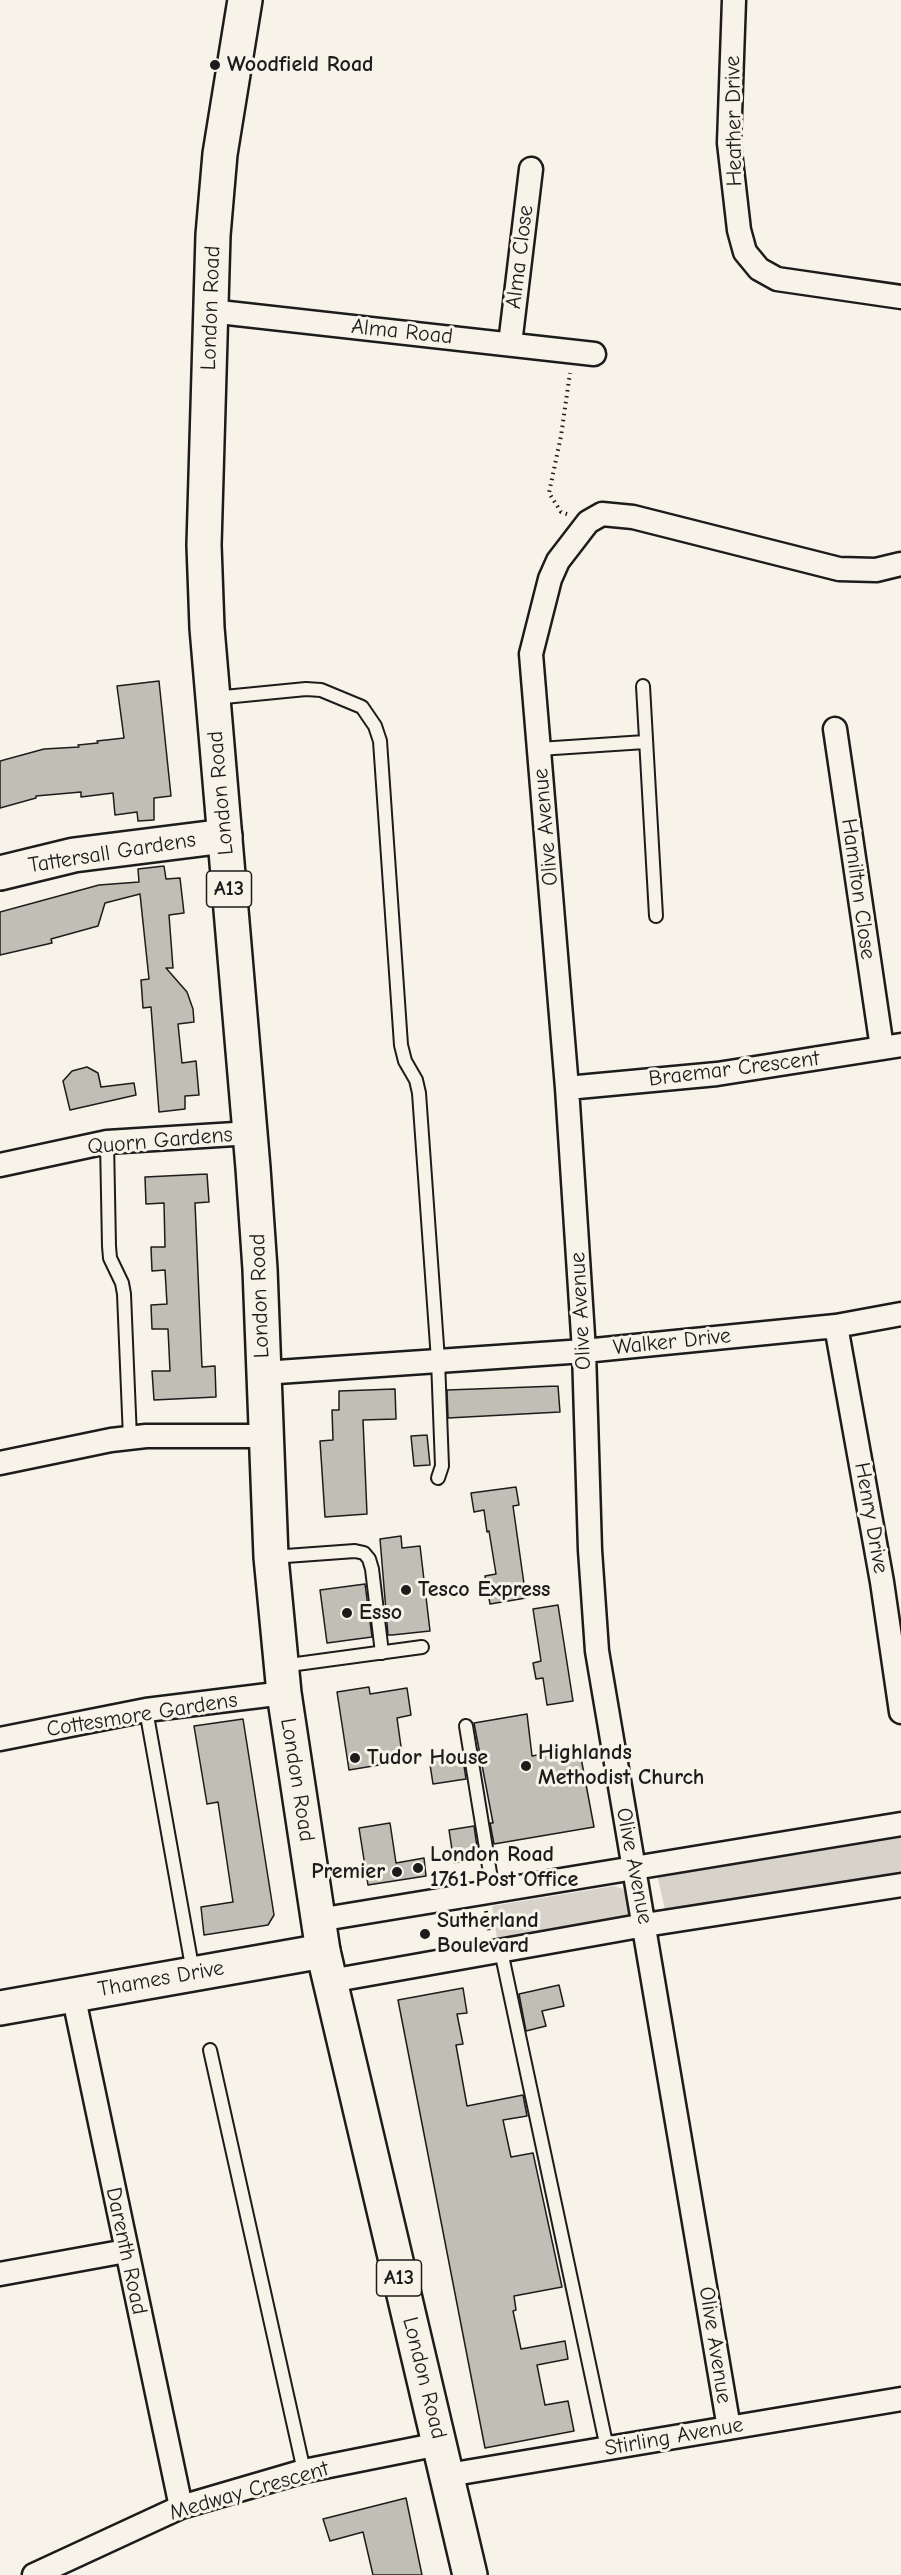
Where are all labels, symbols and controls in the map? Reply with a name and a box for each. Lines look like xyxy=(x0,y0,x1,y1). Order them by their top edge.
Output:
place label: Woodfield Road xyxy=(227,52,374,78)
street label: Heather Drive xyxy=(720,55,748,187)
marker: Woodfield Road xyxy=(208,58,222,72)
street label: Alma Close xyxy=(501,204,539,310)
street label: London Road xyxy=(196,245,226,371)
street label: Alma Road xyxy=(350,314,454,350)
street label: London Road xyxy=(202,730,240,856)
street label: Olive Avenue xyxy=(528,767,564,887)
street label: Hamilton Close xyxy=(835,817,881,961)
street label: Tattersall Gardens xyxy=(26,827,198,879)
road number: A13 xyxy=(206,871,252,907)
street label: Braemar Crescent xyxy=(647,1045,821,1093)
street label: Quorn Gardens xyxy=(86,1121,234,1161)
street label: London Road xyxy=(245,1233,275,1359)
street label: Olive Avenue xyxy=(565,1251,597,1371)
street label: Walker Drive xyxy=(612,1323,732,1361)
street label: Henry Drive xyxy=(848,1460,894,1576)
place label: Tesco Express xyxy=(418,1577,550,1603)
marker: Tesco Express xyxy=(399,1583,413,1597)
place label: Esso xyxy=(359,1600,402,1626)
marker: Esso xyxy=(340,1606,354,1620)
street label: Cottesmore Gardens xyxy=(45,1687,239,1743)
street label: London Road xyxy=(274,1716,320,1844)
place label: Highlands Methodist Church xyxy=(538,1740,704,1792)
place label: Tudor House xyxy=(367,1745,488,1771)
marker: Tudor House xyxy=(348,1751,362,1765)
marker: Highlands Methodist Church xyxy=(519,1759,533,1773)
street label: Olive Avenue xyxy=(610,1806,658,1926)
place label: London Road 1761 Post Office xyxy=(430,1842,578,1894)
place label: Premier xyxy=(311,1859,385,1885)
marker: London Road 1761 Post Office xyxy=(411,1861,425,1875)
marker: Premier xyxy=(390,1865,404,1879)
place label: Sutherland Boulevard xyxy=(437,1908,539,1960)
marker: Sutherland Boulevard xyxy=(418,1927,432,1941)
street label: Thames Drive xyxy=(96,1955,226,2003)
street label: Darenth Road xyxy=(100,2185,152,2317)
road number: A13 xyxy=(376,2260,422,2296)
street label: Olive Avenue xyxy=(693,2285,737,2405)
street label: London Road xyxy=(396,2314,452,2442)
street label: Stirling Avenue xyxy=(603,2412,745,2462)
street label: Medway Crescent xyxy=(166,2456,332,2526)

